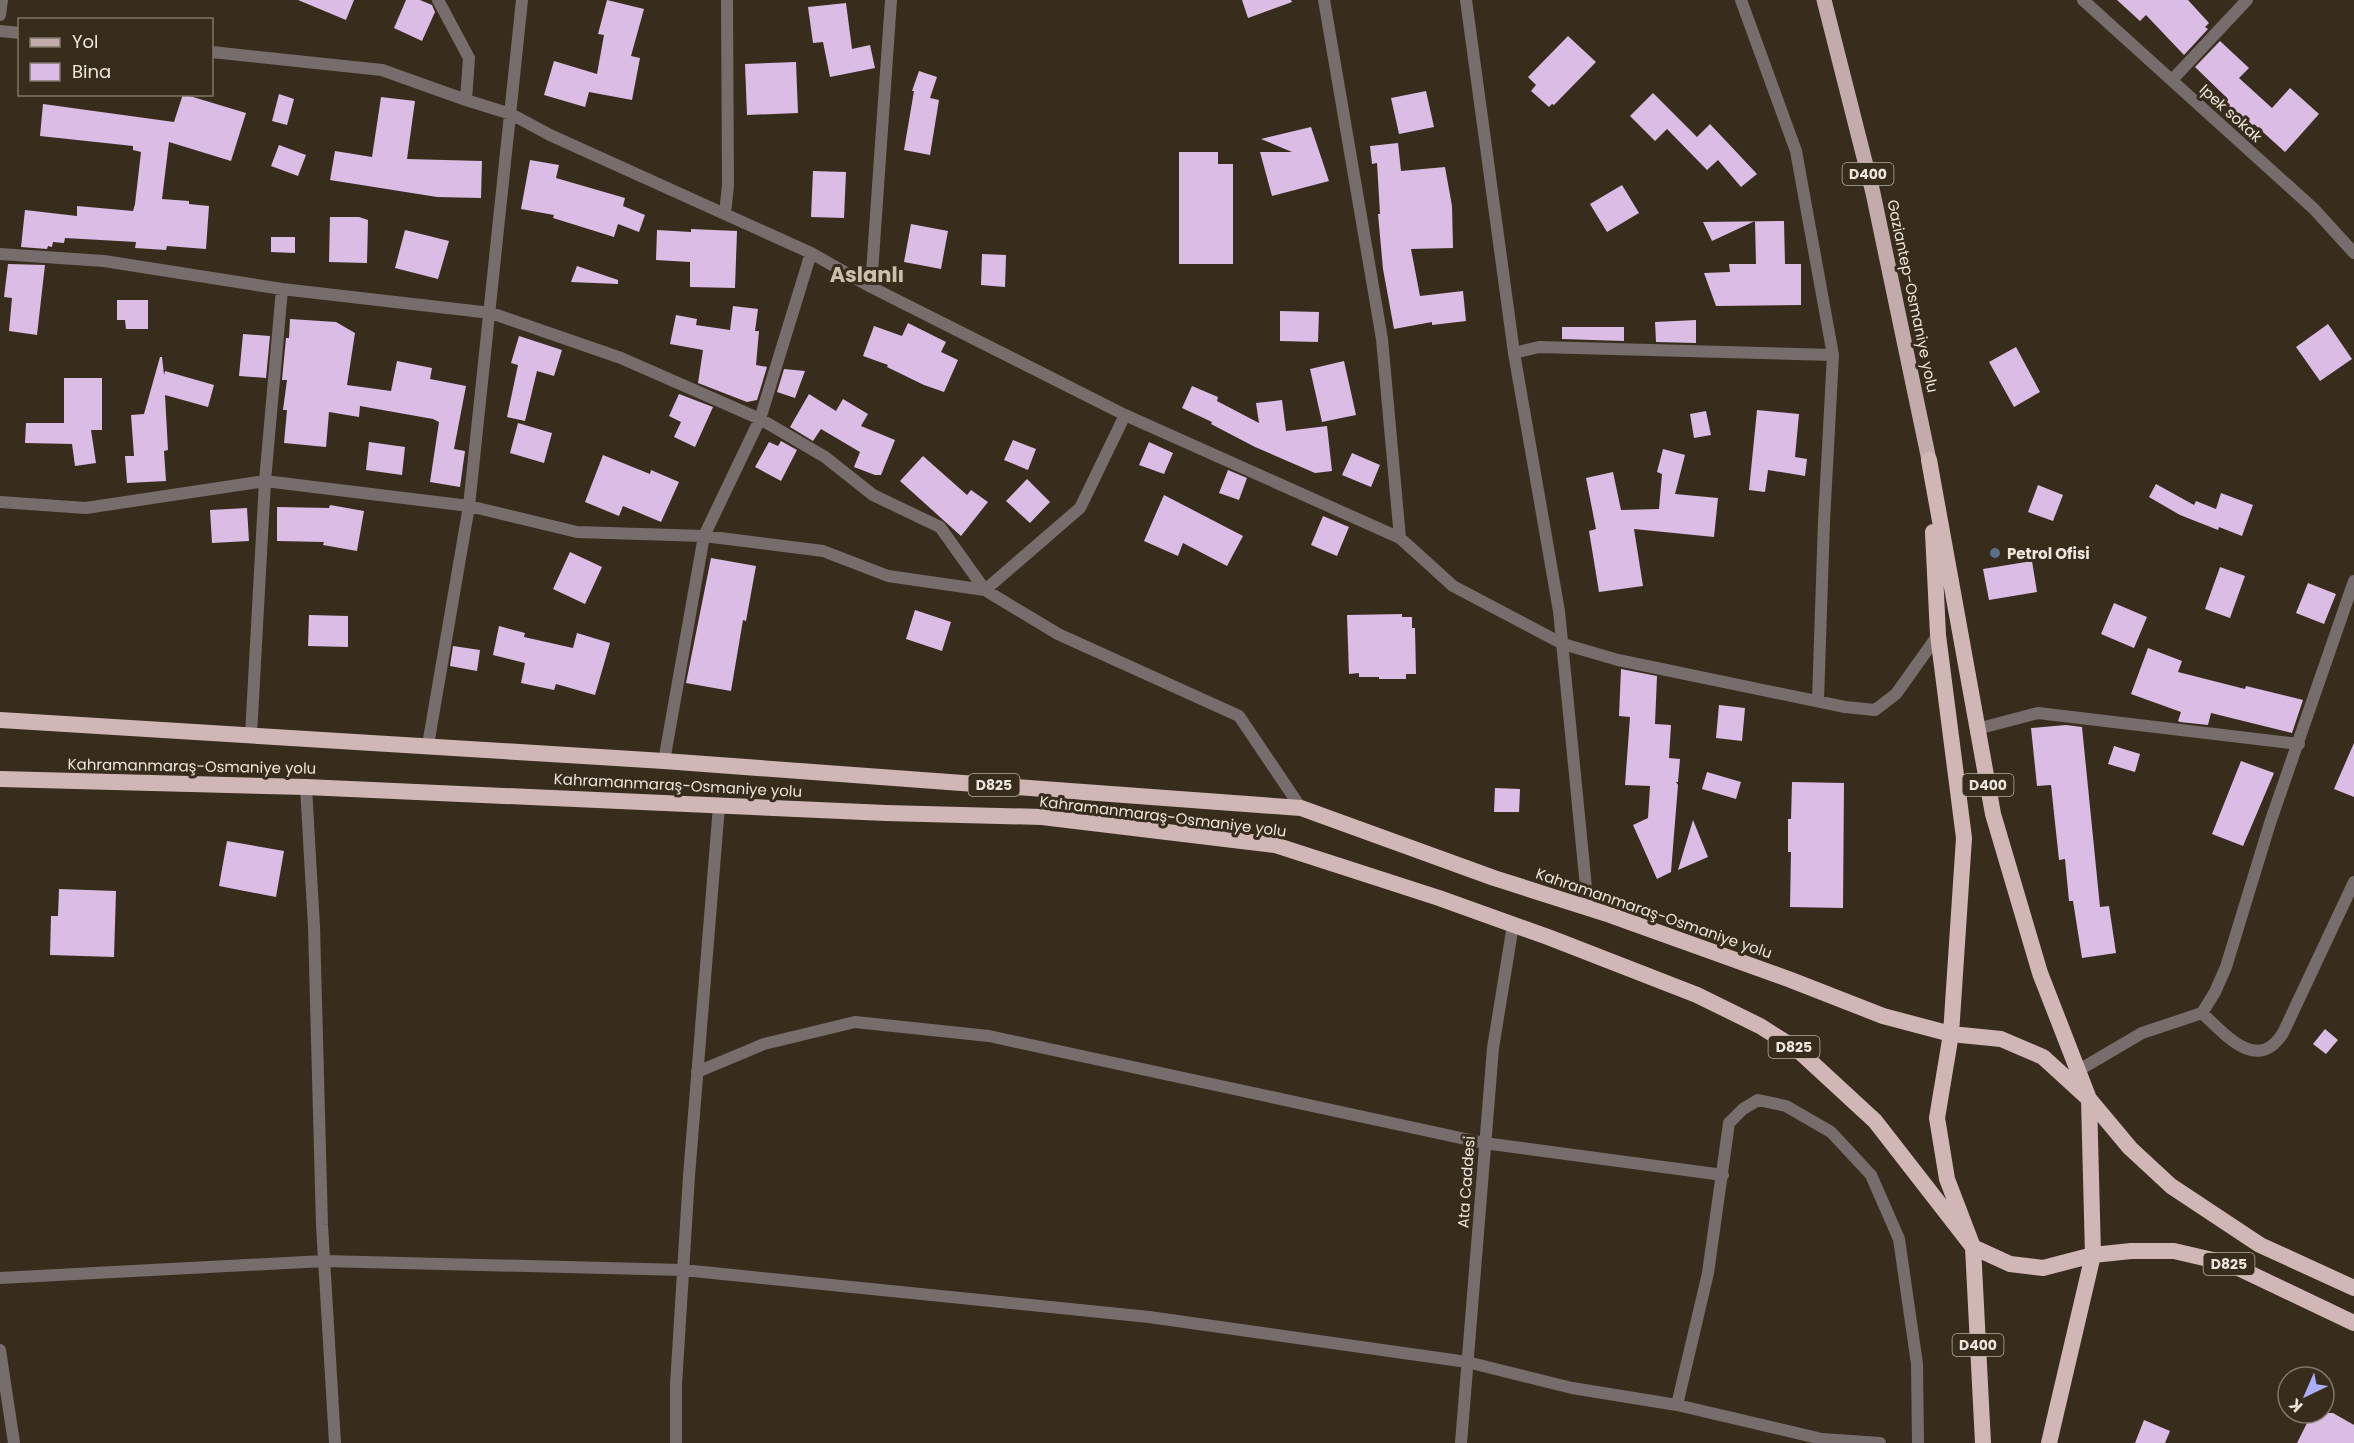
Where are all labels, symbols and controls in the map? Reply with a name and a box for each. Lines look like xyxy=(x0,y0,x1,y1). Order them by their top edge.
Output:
legend xyxy=(18,18,213,96)
text: Yol xyxy=(72,29,98,54)
text: Bina xyxy=(72,59,111,84)
street label: Ipek sokak xyxy=(2195,79,2267,147)
road number: D400 xyxy=(1842,163,1894,185)
street label: Gaziantep-Osmaniye yolu xyxy=(1882,198,1944,394)
district label: Aslanlı xyxy=(830,260,904,289)
place label: Petrol Ofisi xyxy=(2007,543,2090,564)
marker: Petrol Ofisi xyxy=(1988,546,2002,560)
street label: Kahramanmaraş-Osmaniye yolu xyxy=(67,753,317,779)
street label: Kahramanmaraş-Osmaniye yolu xyxy=(553,768,803,802)
road number: D825 xyxy=(968,774,1020,796)
road number: D400 xyxy=(1962,774,2014,796)
street label: Kahramanmaraş-Osmaniye yolu xyxy=(1038,790,1288,842)
street label: Kahramanmaraş-Osmaniye yolu xyxy=(1533,863,1775,963)
road number: D825 xyxy=(1768,1036,1820,1058)
street label: Ata Caddesi xyxy=(1452,1135,1480,1229)
road number: D825 xyxy=(2204,1253,2254,1275)
road number: D400 xyxy=(1952,1334,2004,1356)
north arrow xyxy=(2276,1365,2336,1425)
text: K xyxy=(2284,1393,2308,1418)

